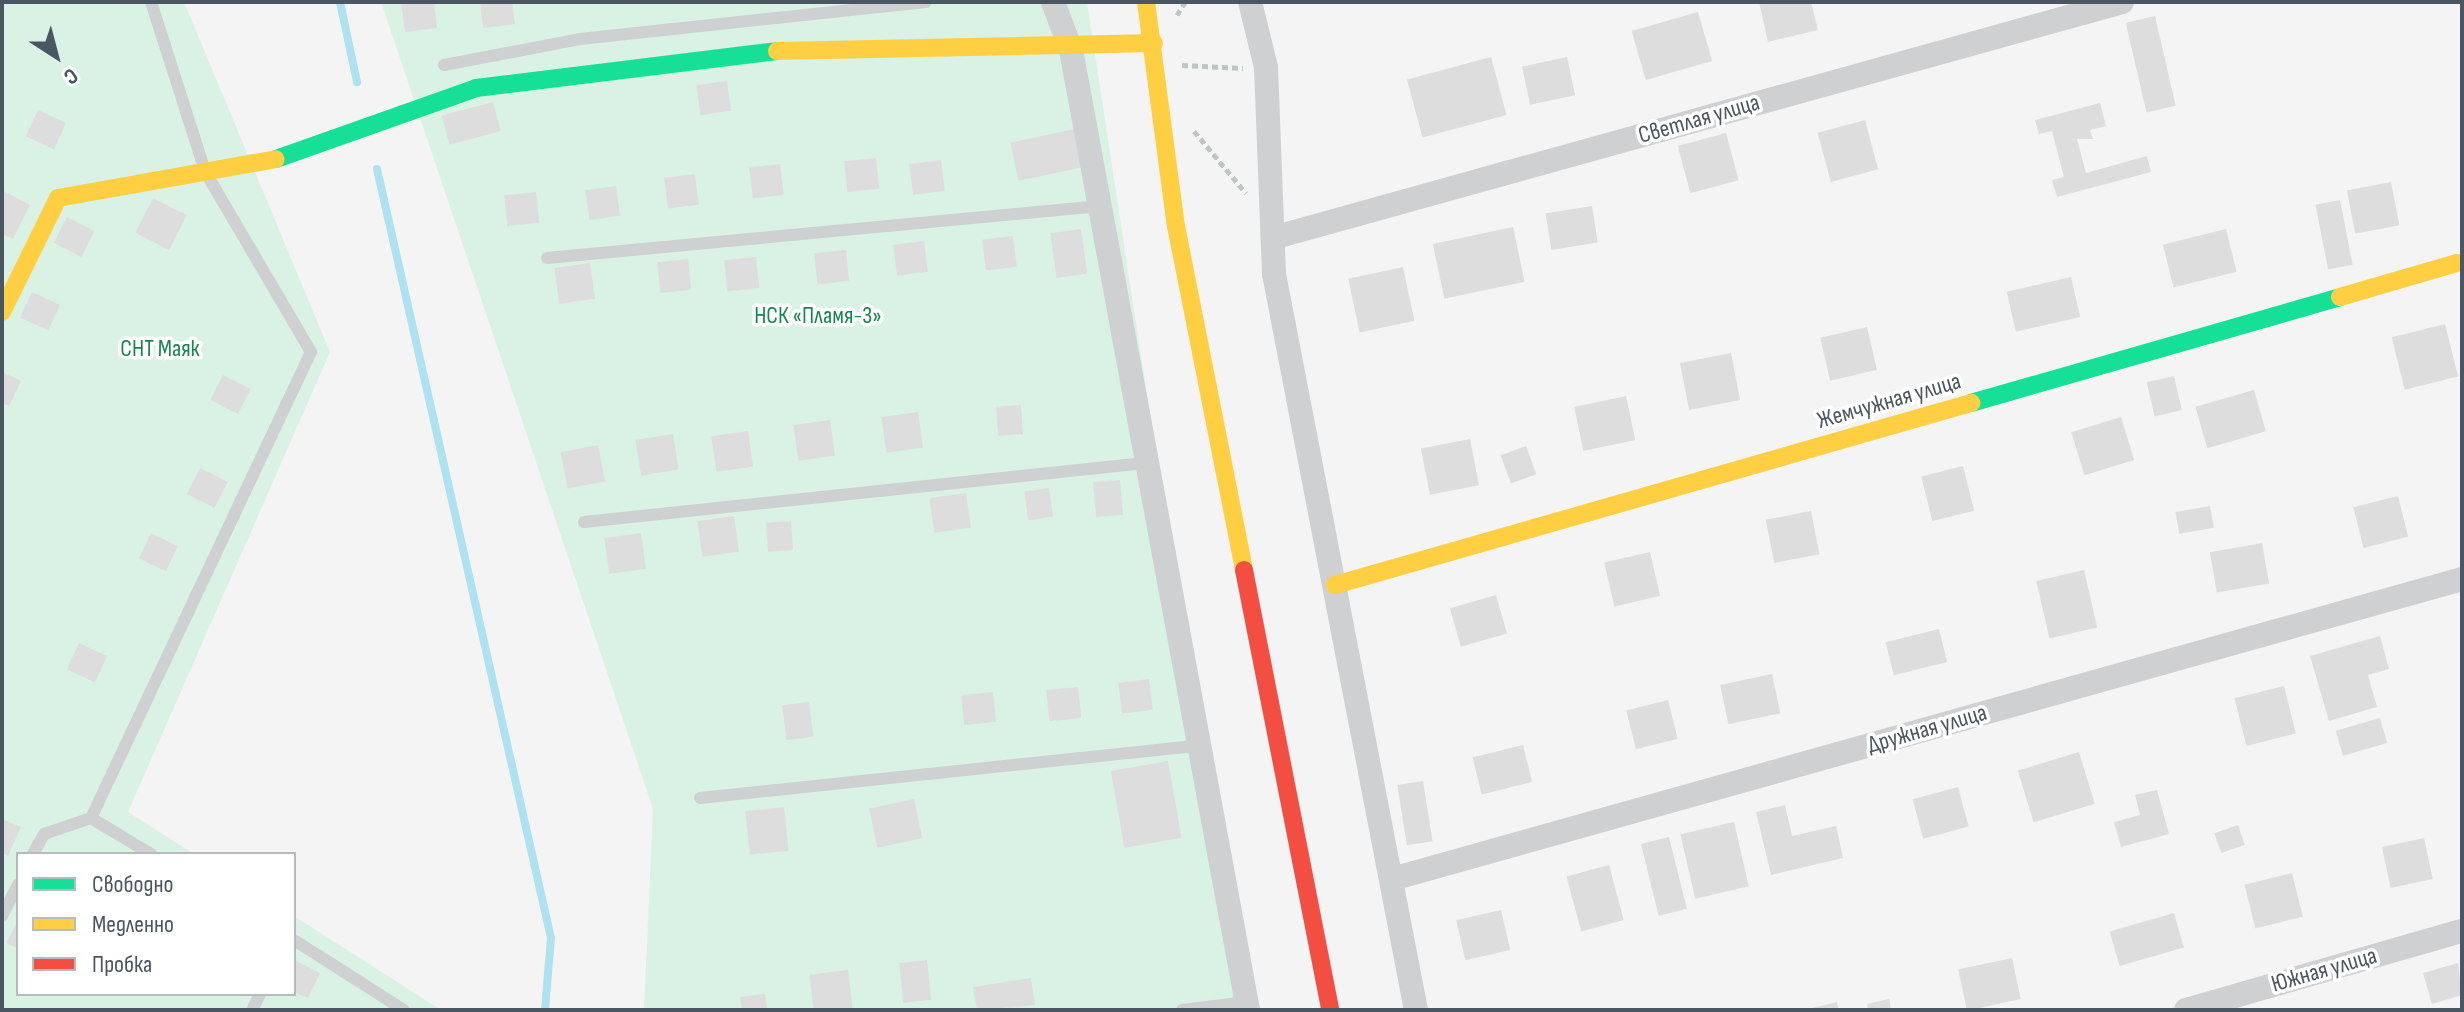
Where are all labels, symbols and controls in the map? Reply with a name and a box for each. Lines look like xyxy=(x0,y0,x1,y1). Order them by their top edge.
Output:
north arrow xyxy=(16,16,96,96)
text: С xyxy=(58,62,83,90)
street label: Светлая улица xyxy=(1635,88,1763,150)
park label: НСК «Пламя-3» xyxy=(754,302,882,330)
park label: СНТ Маяк xyxy=(120,335,200,363)
street label: Жемчужная улица xyxy=(1814,367,1964,435)
street label: Дружная улица xyxy=(1864,698,1990,760)
legend xyxy=(16,852,296,996)
text: Свободно xyxy=(92,870,173,899)
text: Медленно xyxy=(92,910,174,939)
street label: Южная улица xyxy=(2268,941,2380,999)
text: Пробка xyxy=(92,950,152,979)

